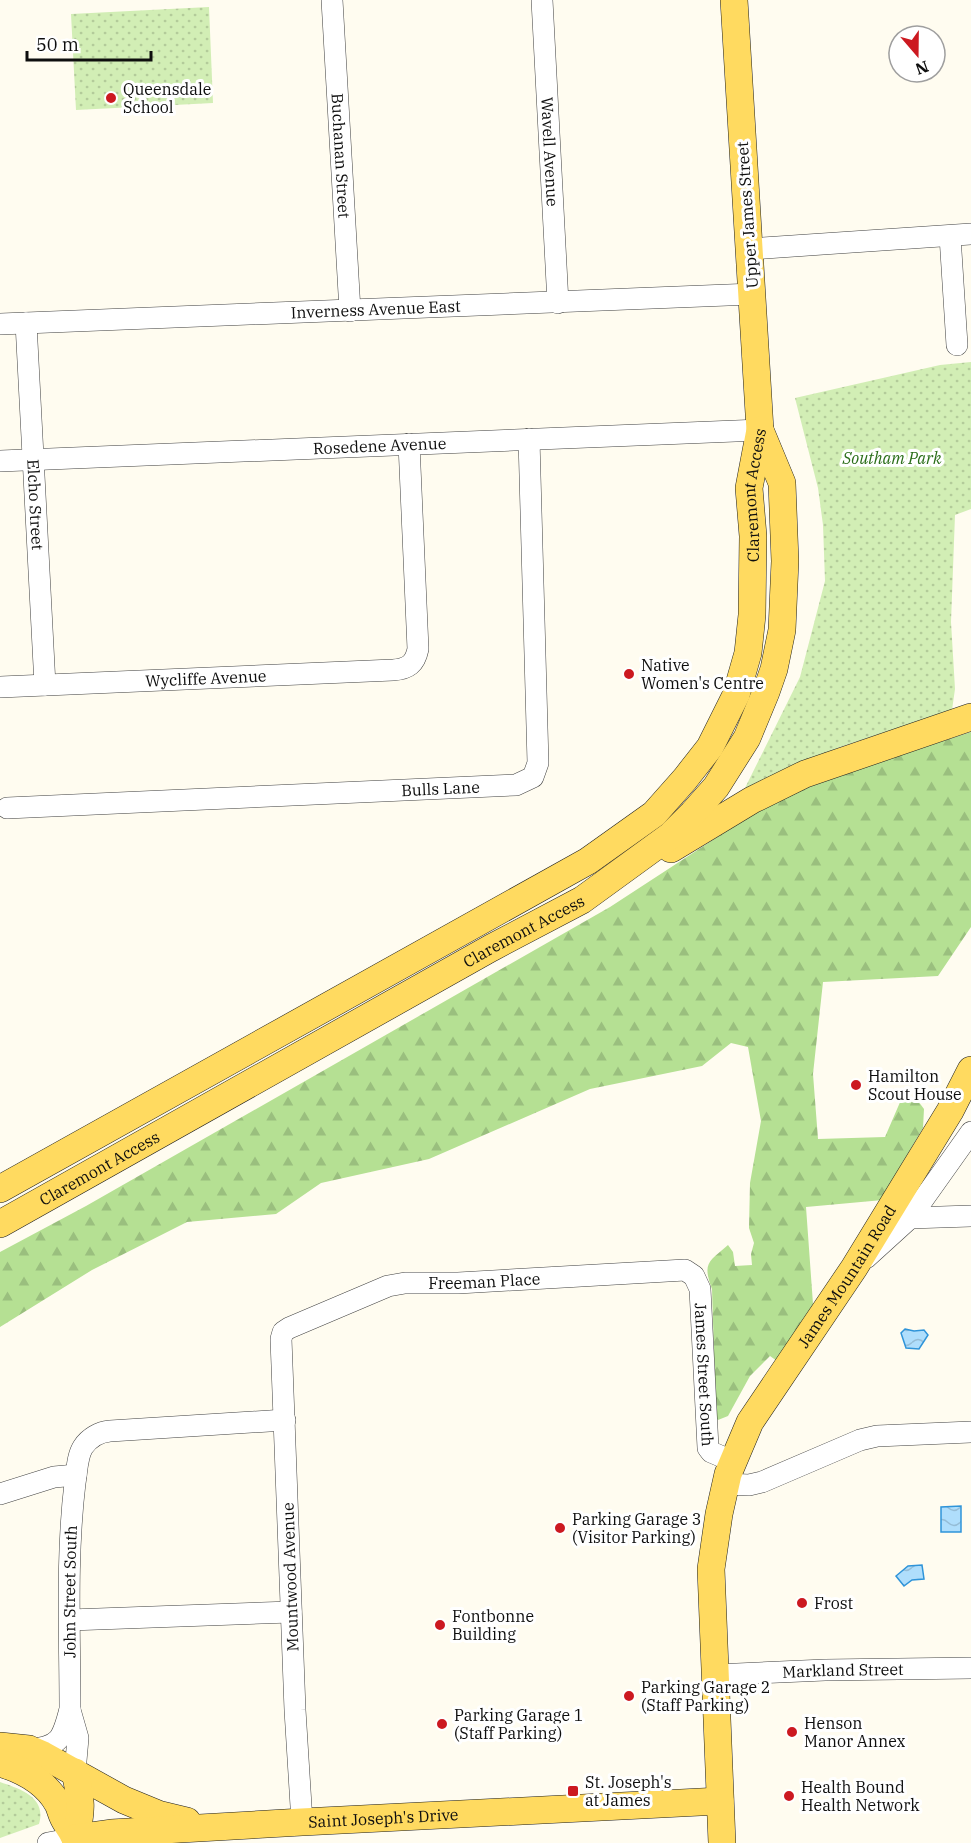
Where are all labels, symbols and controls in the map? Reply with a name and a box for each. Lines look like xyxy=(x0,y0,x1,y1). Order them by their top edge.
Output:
scale bar xyxy=(27,24,152,62)
north arrow xyxy=(887,24,947,84)
text: 50 m xyxy=(36,33,79,56)
text: N xyxy=(913,57,931,80)
place label: Queensdale School xyxy=(123,79,211,117)
marker: Queensdale School xyxy=(104,91,118,105)
street label: Buchanan Street xyxy=(327,93,355,219)
street label: Wavell Avenue xyxy=(537,97,563,207)
street label: Upper James Street xyxy=(732,141,762,289)
street label: Inverness Avenue East xyxy=(290,296,461,322)
street label: Claremont Access xyxy=(739,427,770,562)
street label: Rosedene Avenue xyxy=(313,433,447,458)
park label: Southam Park xyxy=(841,448,942,468)
street label: Elcho Street xyxy=(23,459,48,551)
place label: Native Women's Centre xyxy=(641,655,764,693)
street label: Wycliffe Avenue xyxy=(145,665,267,691)
marker: Native Women's Centre xyxy=(622,667,636,681)
street label: Bulls Lane xyxy=(401,777,480,800)
street label: Claremont Access xyxy=(459,891,588,972)
place label: Hamilton Scout House xyxy=(868,1066,962,1104)
marker: Hamilton Scout House xyxy=(849,1078,863,1092)
street label: Claremont Access xyxy=(36,1126,163,1210)
street label: James Mountain Road xyxy=(793,1201,900,1352)
street label: Freeman Place xyxy=(428,1268,541,1293)
street label: James Street South xyxy=(691,1302,718,1447)
street label: Mountwood Avenue xyxy=(277,1502,303,1652)
place label: Parking Garage 3 (Visitor Parking) xyxy=(572,1509,701,1547)
marker: Parking Garage 3 (Visitor Parking) xyxy=(553,1521,567,1535)
street label: John Street South xyxy=(59,1525,81,1658)
place label: Frost xyxy=(814,1593,853,1613)
marker: Frost xyxy=(795,1596,809,1610)
place label: Fontbonne Building xyxy=(452,1606,534,1644)
marker: Fontbonne Building xyxy=(433,1618,447,1632)
street label: Markland Street xyxy=(782,1659,904,1682)
place label: Parking Garage 2 (Staff Parking) xyxy=(641,1677,770,1715)
marker: Parking Garage 2 (Staff Parking) xyxy=(622,1689,636,1703)
place label: Parking Garage 1 (Staff Parking) xyxy=(454,1705,583,1743)
place label: Henson Manor Annex xyxy=(804,1713,906,1751)
marker: Parking Garage 1 (Staff Parking) xyxy=(435,1717,449,1731)
marker: Henson Manor Annex xyxy=(785,1725,799,1739)
place label: St. Joseph's at James xyxy=(585,1772,672,1810)
place label: Health Bound Health Network xyxy=(801,1777,920,1815)
marker: St. Joseph's at James xyxy=(566,1784,580,1798)
marker: Health Bound Health Network xyxy=(782,1789,796,1803)
street label: Saint Joseph's Drive xyxy=(308,1804,459,1832)

